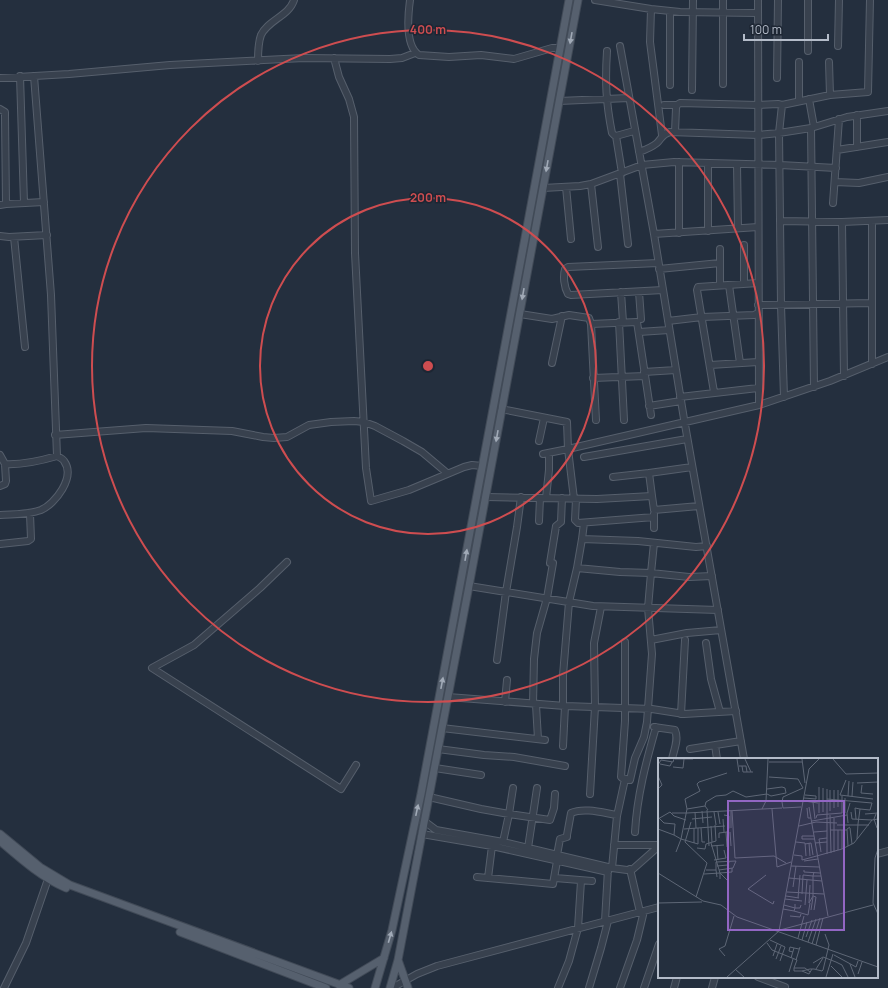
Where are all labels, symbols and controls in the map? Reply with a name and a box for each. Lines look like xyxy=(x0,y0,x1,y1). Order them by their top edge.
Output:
scale bar xyxy=(744,16,828,42)
text: 400 m xyxy=(410,21,446,38)
text: 100 m xyxy=(750,21,782,38)
one-way arrow xyxy=(567,32,573,44)
one-way arrow xyxy=(544,160,550,172)
text: 200 m xyxy=(410,189,446,206)
one-way arrow xyxy=(520,288,526,300)
centre of rings xyxy=(421,359,435,373)
one-way arrow xyxy=(493,429,499,442)
one-way arrow xyxy=(463,548,469,561)
one-way arrow xyxy=(440,676,446,689)
inset map xyxy=(658,758,878,978)
one-way arrow xyxy=(415,804,421,816)
one-way arrow xyxy=(387,931,393,943)

